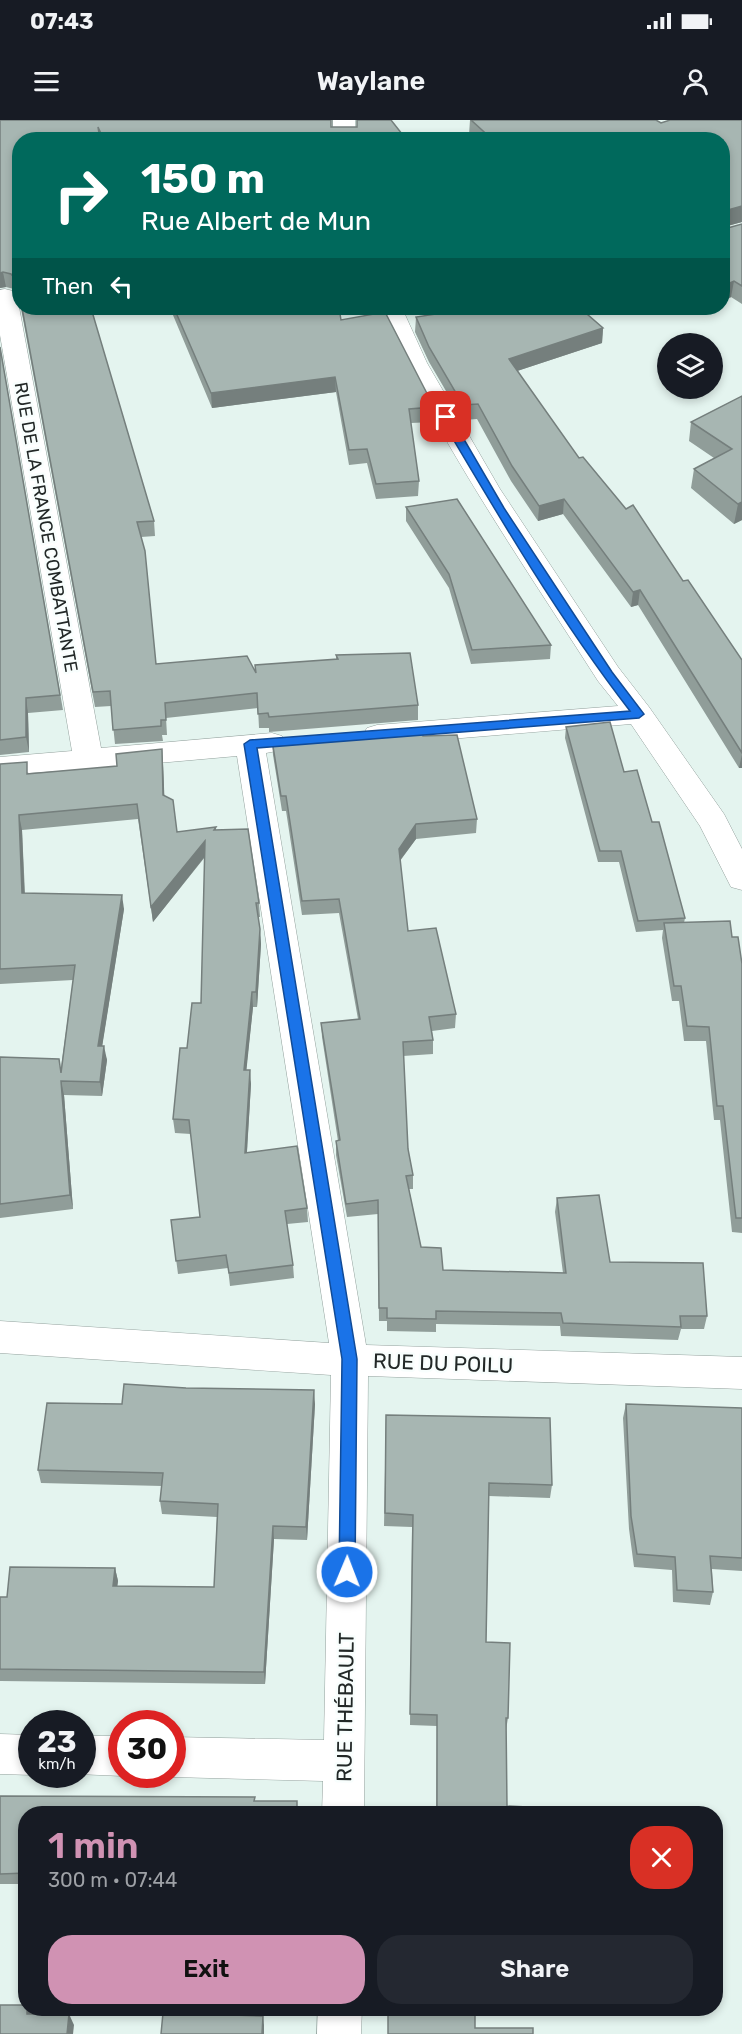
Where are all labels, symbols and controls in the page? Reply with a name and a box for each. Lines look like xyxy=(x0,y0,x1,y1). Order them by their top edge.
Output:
text: 07:43 xyxy=(30,8,94,35)
icon: menu xyxy=(30,65,63,98)
text: Waylane xyxy=(317,65,425,97)
icon: person xyxy=(679,65,712,98)
text: 150 m xyxy=(141,154,265,204)
icon: right xyxy=(42,156,120,234)
text: Rue Albert de Mun xyxy=(141,205,371,237)
icon: left xyxy=(105,270,138,303)
text: Then xyxy=(42,273,93,300)
map controls xyxy=(657,333,723,399)
button: layers xyxy=(657,333,723,399)
street label: RUE DE LA FRANCE COMBATTANTE xyxy=(10,380,82,674)
pin xyxy=(420,391,471,442)
icon: arrive xyxy=(429,400,462,433)
street label: RUE DU POILU xyxy=(372,1348,514,1378)
position arrow xyxy=(315,1540,379,1604)
street label: RUE THÉBAULT xyxy=(331,1632,359,1782)
speed limit sign: 30 xyxy=(108,1710,186,1788)
text: 23 xyxy=(37,1724,77,1760)
text: km/h xyxy=(38,1755,76,1773)
text: 1 min xyxy=(48,1824,139,1867)
button: close xyxy=(630,1826,693,1889)
text: 300 m · 07:44 xyxy=(48,1868,177,1892)
button: Exit xyxy=(48,1935,365,2004)
button: Share xyxy=(377,1935,693,2004)

